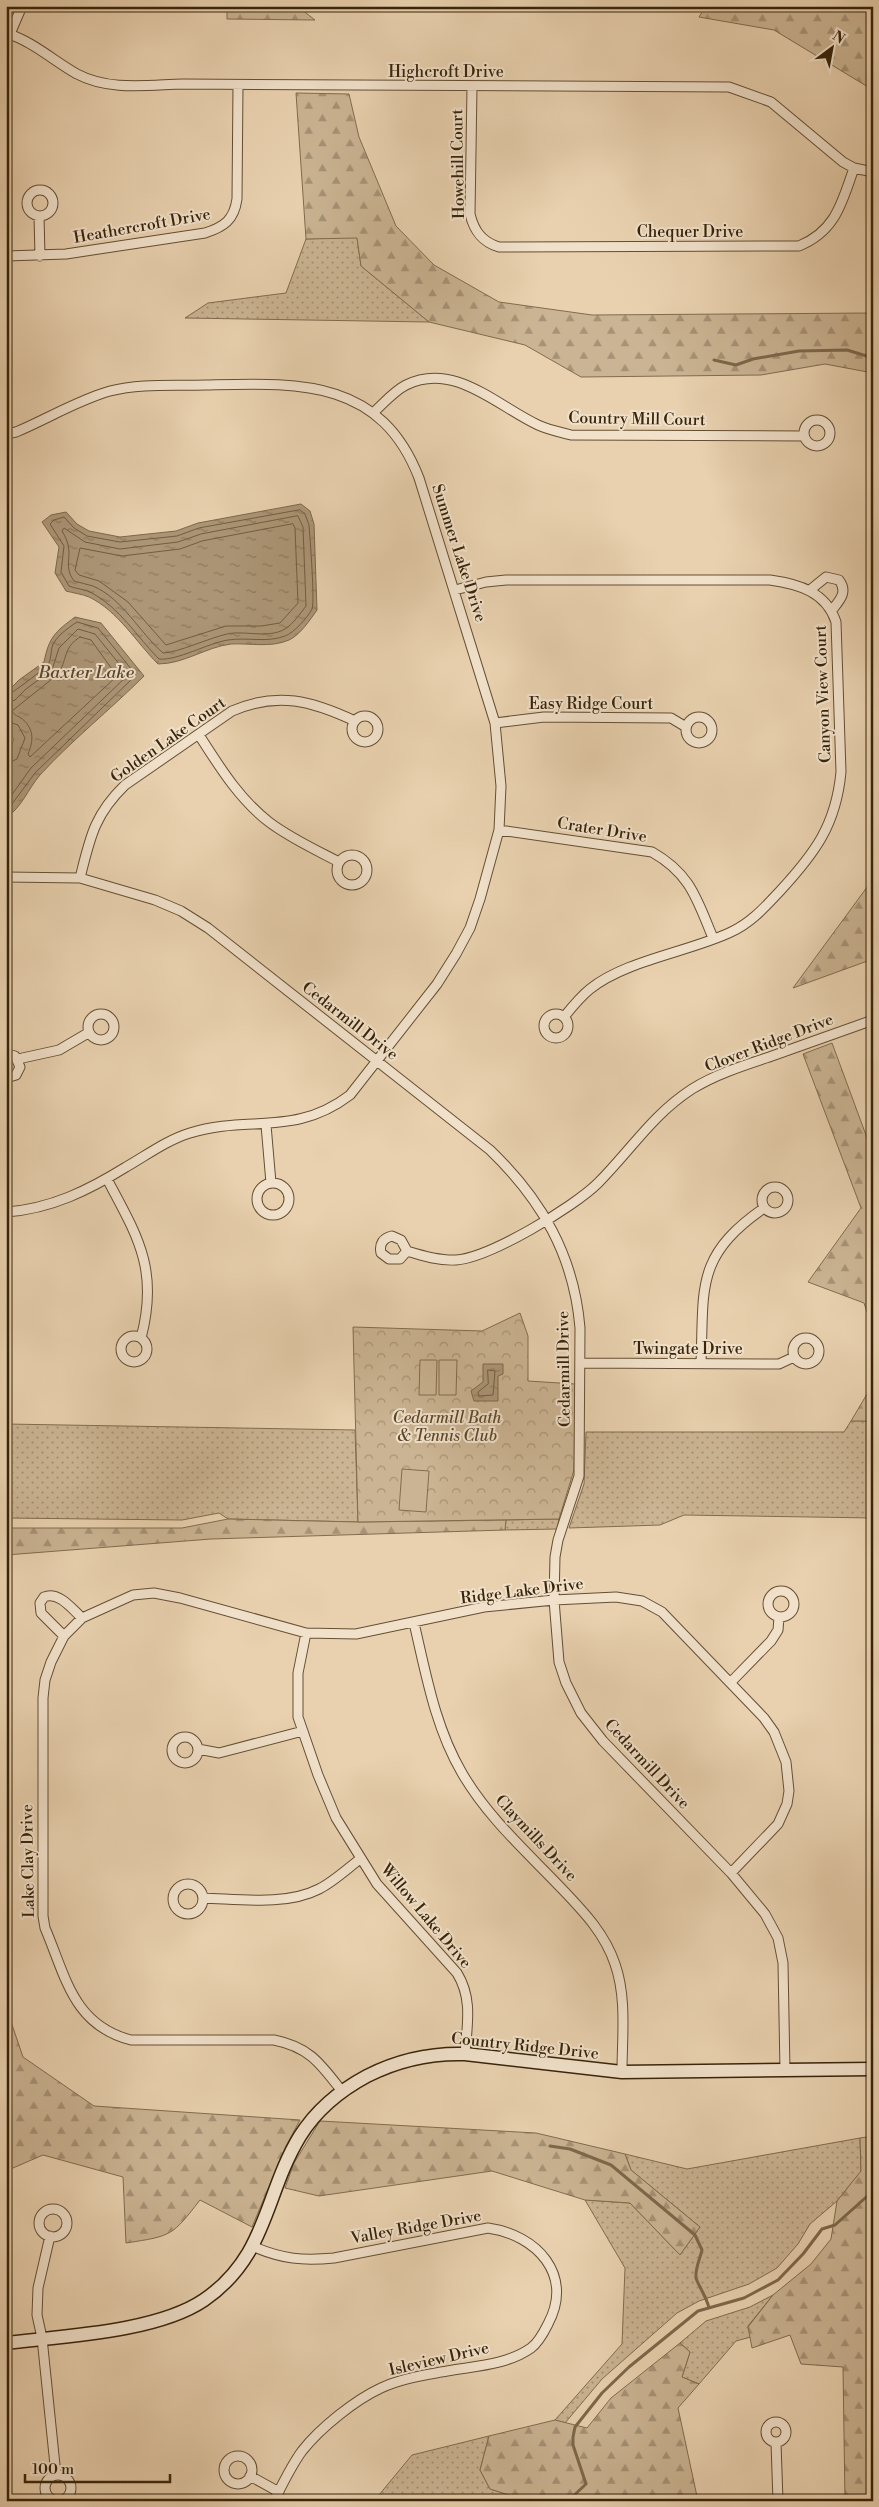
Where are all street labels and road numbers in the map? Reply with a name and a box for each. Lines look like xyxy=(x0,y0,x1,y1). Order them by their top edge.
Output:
street label: Highcroft Drive xyxy=(388,62,504,82)
street label: Howehill Court xyxy=(447,108,469,219)
street label: Heathercroft Drive xyxy=(72,204,212,248)
street label: Chequer Drive xyxy=(637,222,743,242)
street label: Country Mill Court xyxy=(568,408,706,430)
street label: Summer Lake Drive xyxy=(427,482,491,624)
street label: Canyon View Court xyxy=(811,624,835,763)
street label: Golden Lake Court xyxy=(107,693,230,787)
street label: Easy Ridge Court xyxy=(529,694,654,714)
street label: Crater Drive xyxy=(556,813,648,847)
street label: Cedarmill Drive xyxy=(298,977,402,1065)
street label: Clover Ridge Drive xyxy=(702,1009,836,1077)
street label: Cedarmill Drive xyxy=(553,1311,575,1427)
street label: Twingate Drive xyxy=(633,1339,743,1359)
street label: Ridge Lake Drive xyxy=(459,1574,585,1608)
street label: Cedarmill Drive xyxy=(600,1715,694,1813)
street label: Claymills Drive xyxy=(491,1790,581,1886)
street label: Lake Clay Drive xyxy=(17,1804,39,1918)
street label: Willow Lake Drive xyxy=(376,1859,476,1973)
street label: Country Ridge Drive xyxy=(450,2028,600,2064)
street label: Valley Ridge Drive xyxy=(348,2206,483,2249)
street label: Isleview Drive xyxy=(387,2338,491,2380)

